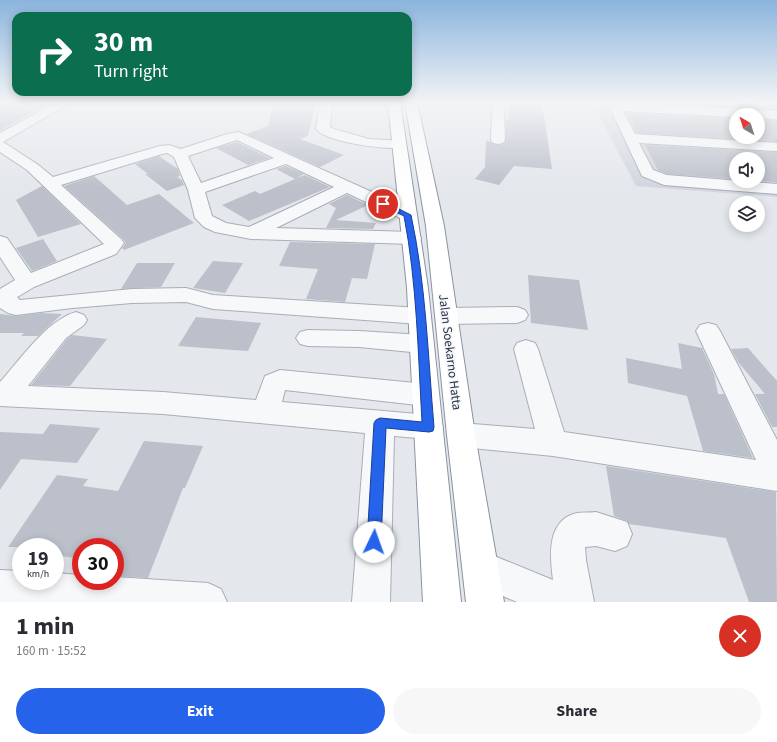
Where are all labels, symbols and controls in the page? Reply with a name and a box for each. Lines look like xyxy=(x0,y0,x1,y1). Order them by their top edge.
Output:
text: 30 m xyxy=(94,22,153,62)
icon: right xyxy=(28,28,80,80)
text: Turn right xyxy=(94,59,168,84)
north arrow xyxy=(729,108,765,144)
map controls xyxy=(729,108,765,232)
button: sound xyxy=(729,152,765,188)
pin xyxy=(366,187,400,221)
icon: arrive xyxy=(372,193,394,215)
button: layers xyxy=(729,196,765,232)
street label: Jalan Soekarno Hatta xyxy=(434,293,466,411)
position arrow xyxy=(353,521,395,563)
speed limit sign: 30 xyxy=(72,538,124,590)
text: 19 xyxy=(27,545,49,573)
text: km/h xyxy=(27,567,49,581)
text: 1 min xyxy=(16,609,74,644)
button: close xyxy=(719,615,761,657)
text: 160 m · 15:52 xyxy=(16,642,86,660)
button: Exit xyxy=(16,688,385,734)
button: Share xyxy=(393,688,761,734)

